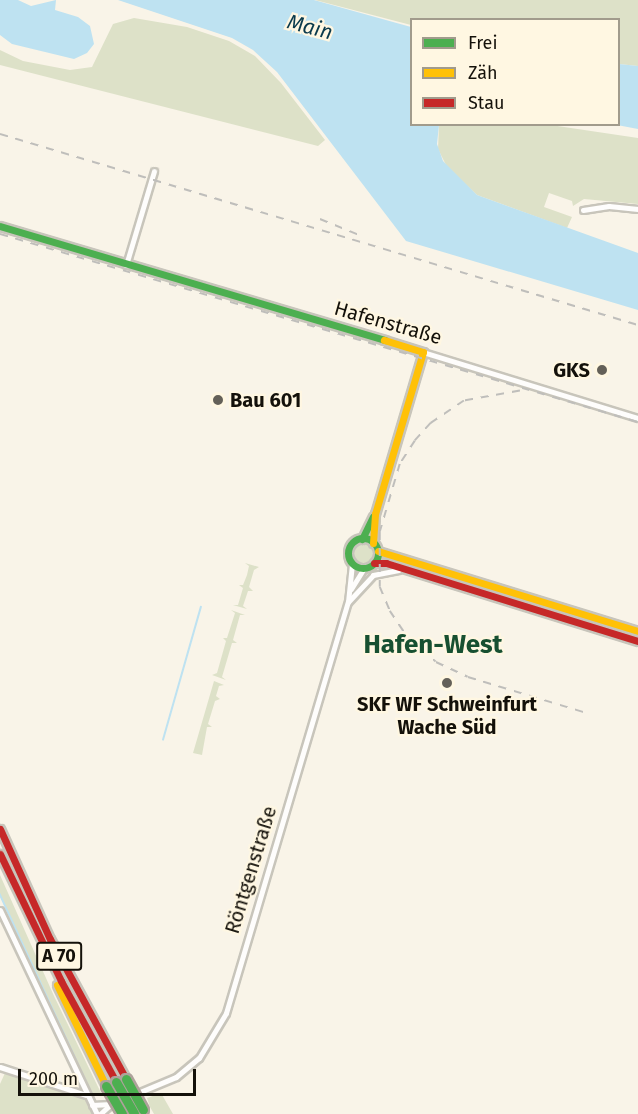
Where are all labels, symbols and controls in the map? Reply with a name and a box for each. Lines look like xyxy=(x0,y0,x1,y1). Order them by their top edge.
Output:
water label: Main xyxy=(284,9,336,45)
legend xyxy=(410,18,620,126)
text: Frei xyxy=(468,32,498,54)
text: Zäh xyxy=(468,62,497,84)
text: Stau xyxy=(468,92,504,114)
street label: Hafenstraße xyxy=(331,296,445,350)
place label: GKS xyxy=(553,358,590,382)
marker: GKS xyxy=(595,363,609,377)
place label: Bau 601 xyxy=(230,388,301,412)
marker: Bau 601 xyxy=(211,393,225,407)
district label: Hafen-West xyxy=(363,629,503,661)
marker: SKF WF Schweinfurt Wache Süd xyxy=(440,676,454,690)
place label: SKF WF Schweinfurt Wache Süd xyxy=(357,692,537,739)
street label: Röntgenstraße xyxy=(220,803,282,937)
road number: A 70 xyxy=(35,941,83,971)
scale bar xyxy=(21,1057,200,1095)
text: 200 m xyxy=(29,1068,78,1090)

